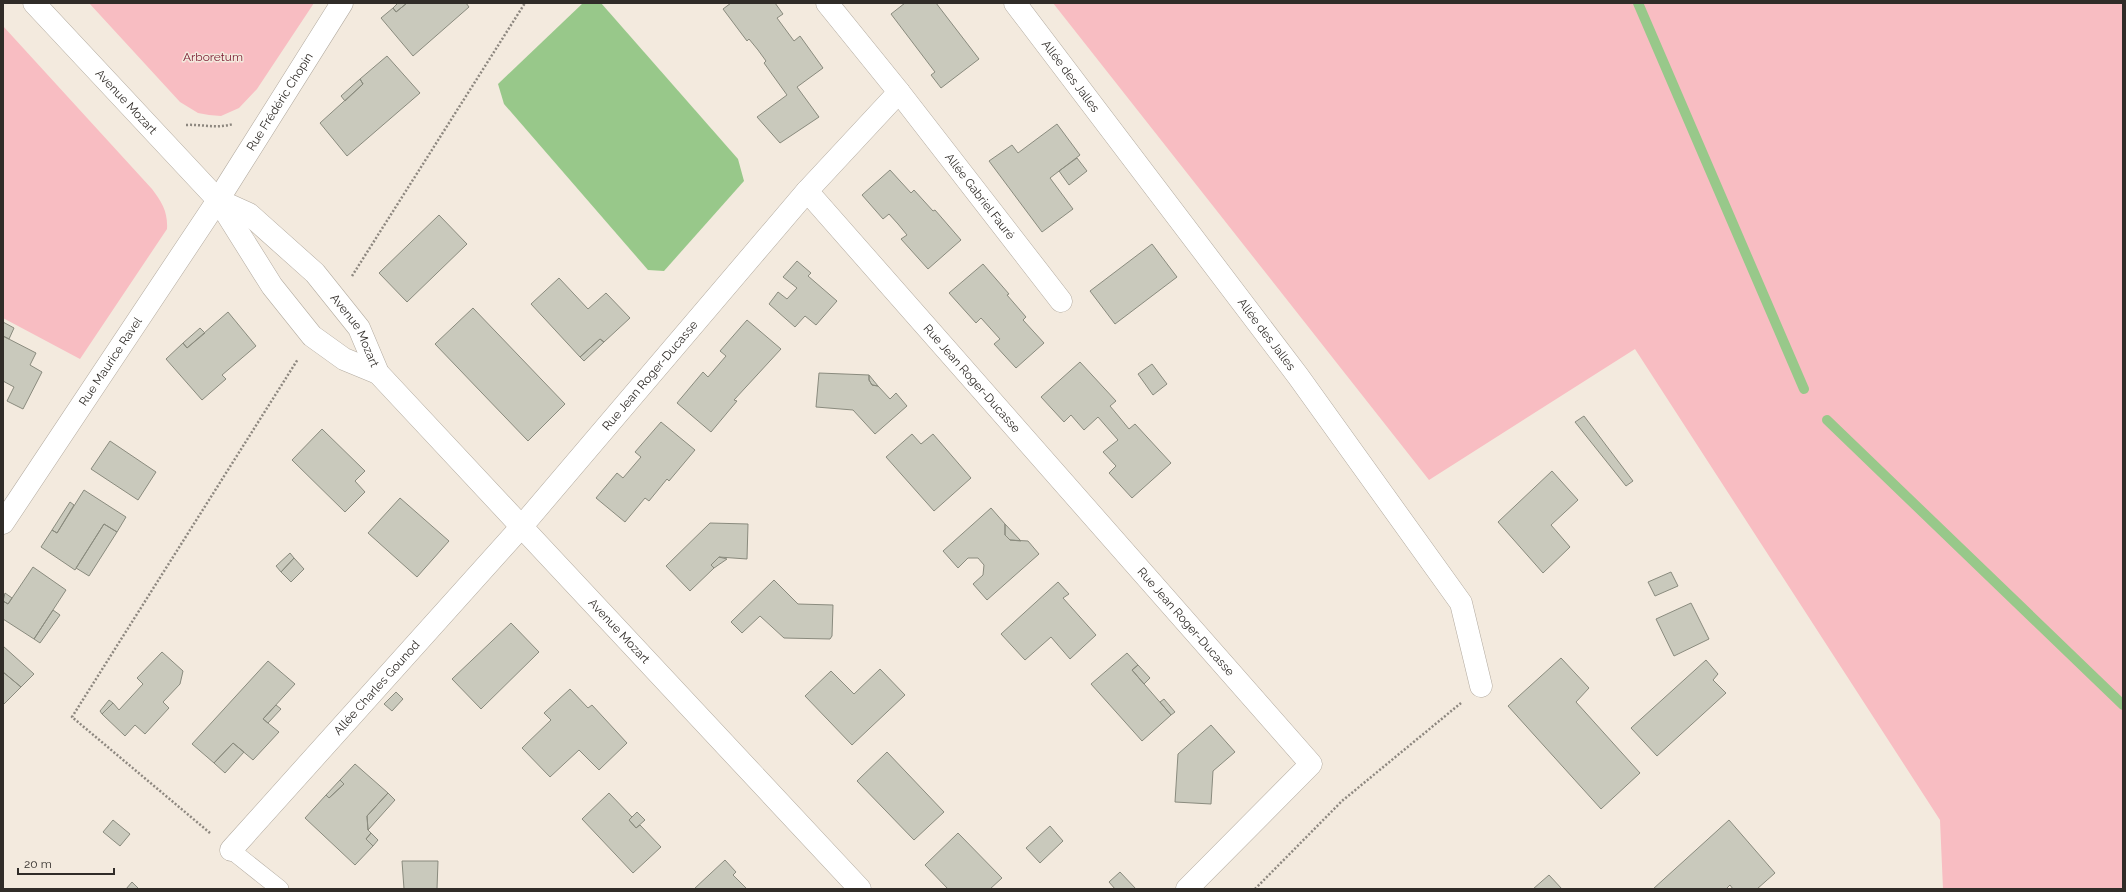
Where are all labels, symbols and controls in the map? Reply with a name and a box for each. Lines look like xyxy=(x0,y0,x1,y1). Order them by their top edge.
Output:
street label: Allée des Jalles xyxy=(1039,38,1102,115)
park label: Arboretum xyxy=(183,50,243,64)
street label: Rue Frédéric Chopin xyxy=(244,50,316,153)
street label: Avenue Mozart xyxy=(93,66,160,137)
street label: Allée Gabriel Fauré xyxy=(942,150,1018,242)
street label: Avenue Mozart xyxy=(328,291,382,369)
street label: Allée des Jalles xyxy=(1235,296,1298,373)
street label: Rue Maurice Ravel xyxy=(76,314,145,408)
street label: Rue Jean Roger-Ducasse xyxy=(599,318,701,433)
street label: Rue Jean Roger-Ducasse xyxy=(921,321,1023,436)
street label: Rue Jean Roger-Ducasse xyxy=(1135,565,1237,679)
street label: Avenue Mozart xyxy=(586,596,653,666)
street label: Allée Charles Gounod xyxy=(331,638,422,738)
scale bar xyxy=(18,850,114,876)
text: 20 m xyxy=(24,857,52,871)

